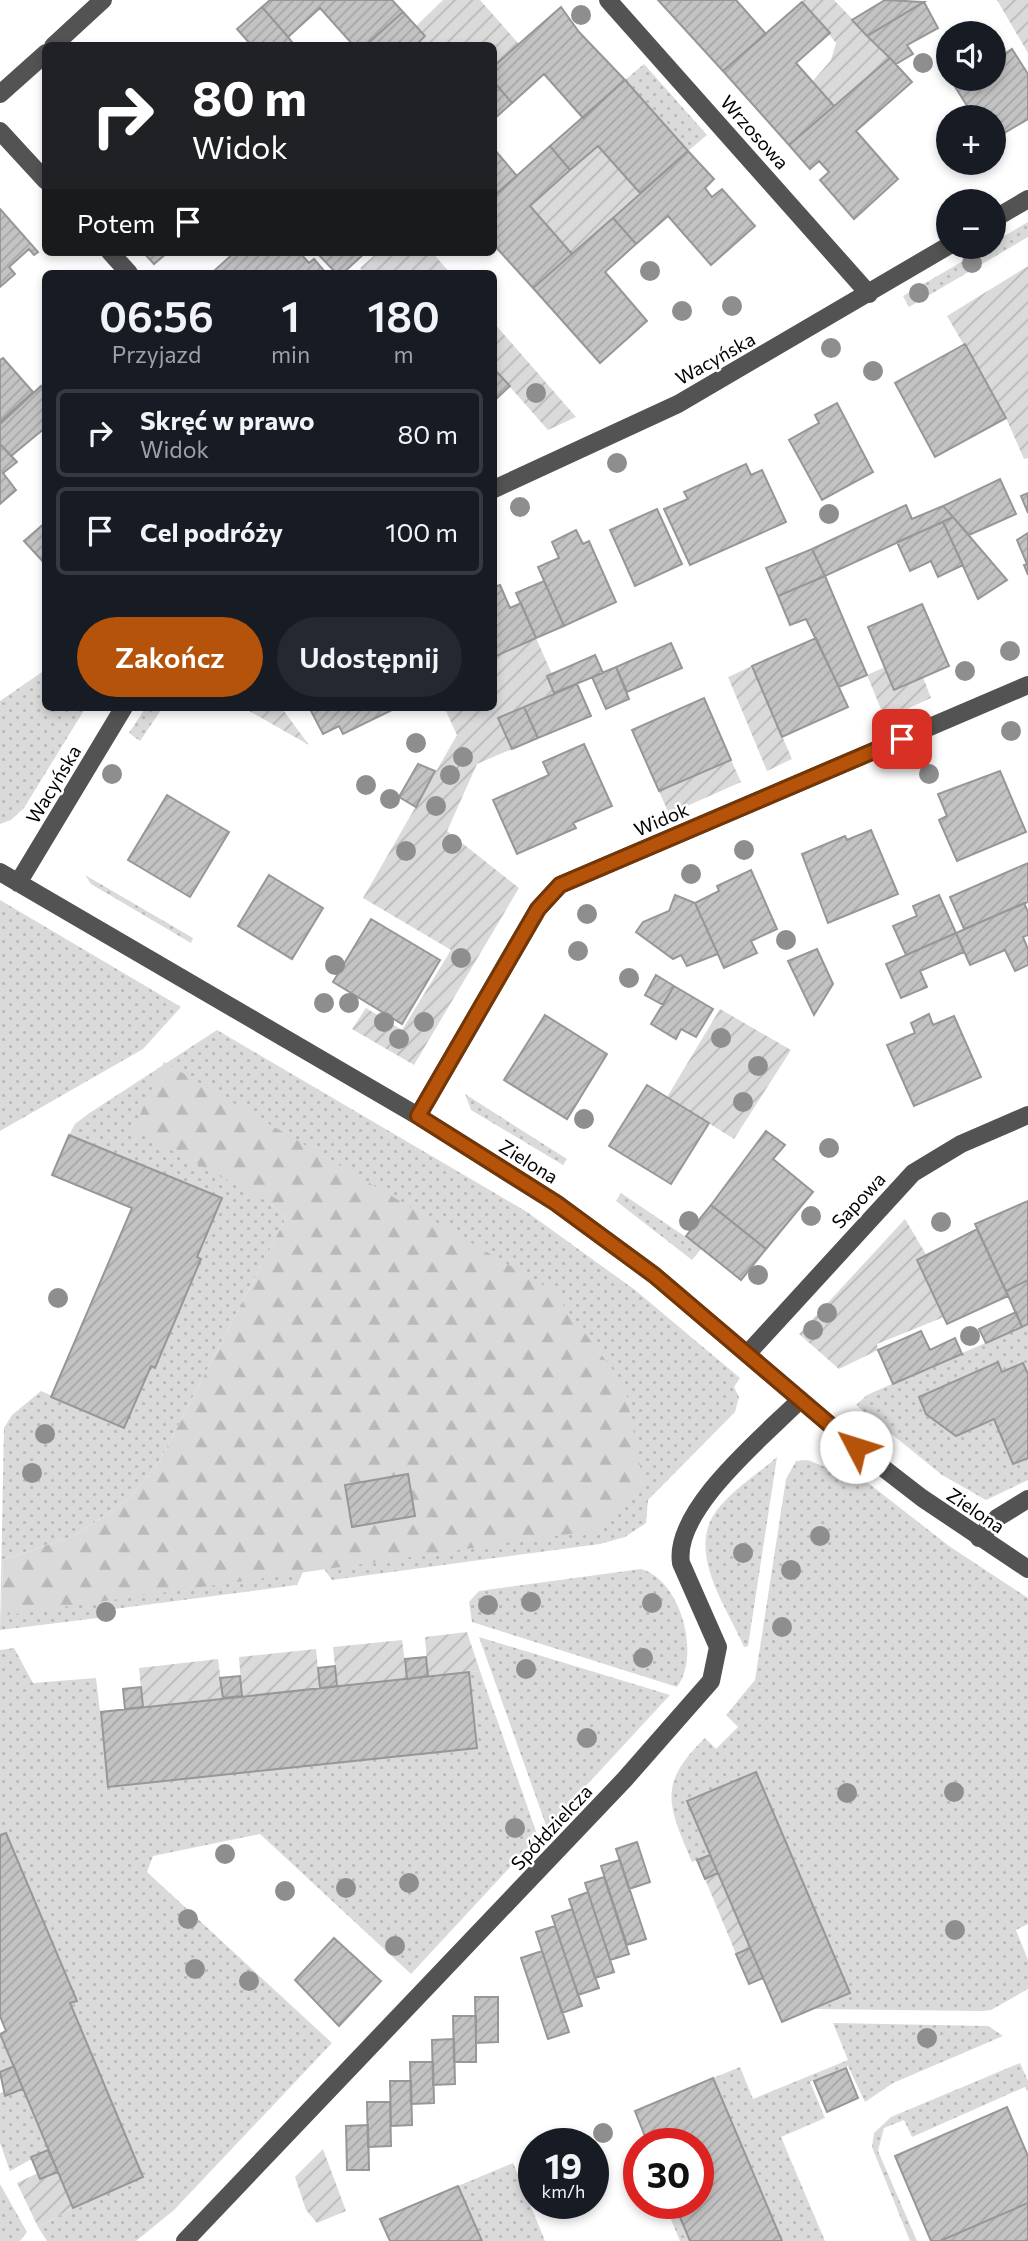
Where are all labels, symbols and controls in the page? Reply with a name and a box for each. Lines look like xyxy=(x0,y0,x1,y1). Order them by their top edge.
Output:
map controls xyxy=(936,21,1006,259)
button: sound xyxy=(936,21,1006,91)
text: 80 m xyxy=(192,66,307,126)
icon: right xyxy=(77,70,168,161)
street label: Wrzosowa xyxy=(716,90,794,174)
button: + xyxy=(936,105,1006,175)
text: Widok xyxy=(192,126,288,166)
button: − xyxy=(936,189,1006,259)
icon: arrive xyxy=(169,203,207,241)
text: Potem xyxy=(77,207,155,238)
text: 06:56 xyxy=(99,289,214,341)
text: 1 xyxy=(281,289,300,341)
text: 180 xyxy=(367,289,440,341)
street label: Wacyńska xyxy=(671,327,759,389)
text: Przyjazd xyxy=(112,340,201,368)
text: min xyxy=(271,340,310,368)
text: m xyxy=(394,340,414,368)
text: Skręć w prawo xyxy=(140,404,315,435)
icon: right xyxy=(81,414,119,452)
text: 80 m xyxy=(398,418,458,449)
text: Widok xyxy=(140,435,209,463)
icon: arrive xyxy=(81,512,119,550)
text: Cel podróży xyxy=(140,516,283,547)
text: 100 m xyxy=(385,516,458,547)
button: Zakończ xyxy=(77,617,263,697)
button: Udostępnij xyxy=(277,617,462,697)
pin xyxy=(872,709,932,769)
icon: arrive xyxy=(883,720,921,758)
street label: Wacyńska xyxy=(21,741,85,827)
street label: Widok xyxy=(630,797,692,841)
street label: Zielona xyxy=(495,1134,563,1188)
street label: Sapowa xyxy=(826,1167,890,1233)
position arrow xyxy=(819,1410,893,1484)
street label: Zielona xyxy=(943,1482,1009,1538)
street label: Spółdzielcza xyxy=(506,1780,596,1874)
speed limit sign: 30 xyxy=(623,2128,714,2219)
text: 19 xyxy=(545,2143,582,2186)
text: km/h xyxy=(542,2180,585,2202)

